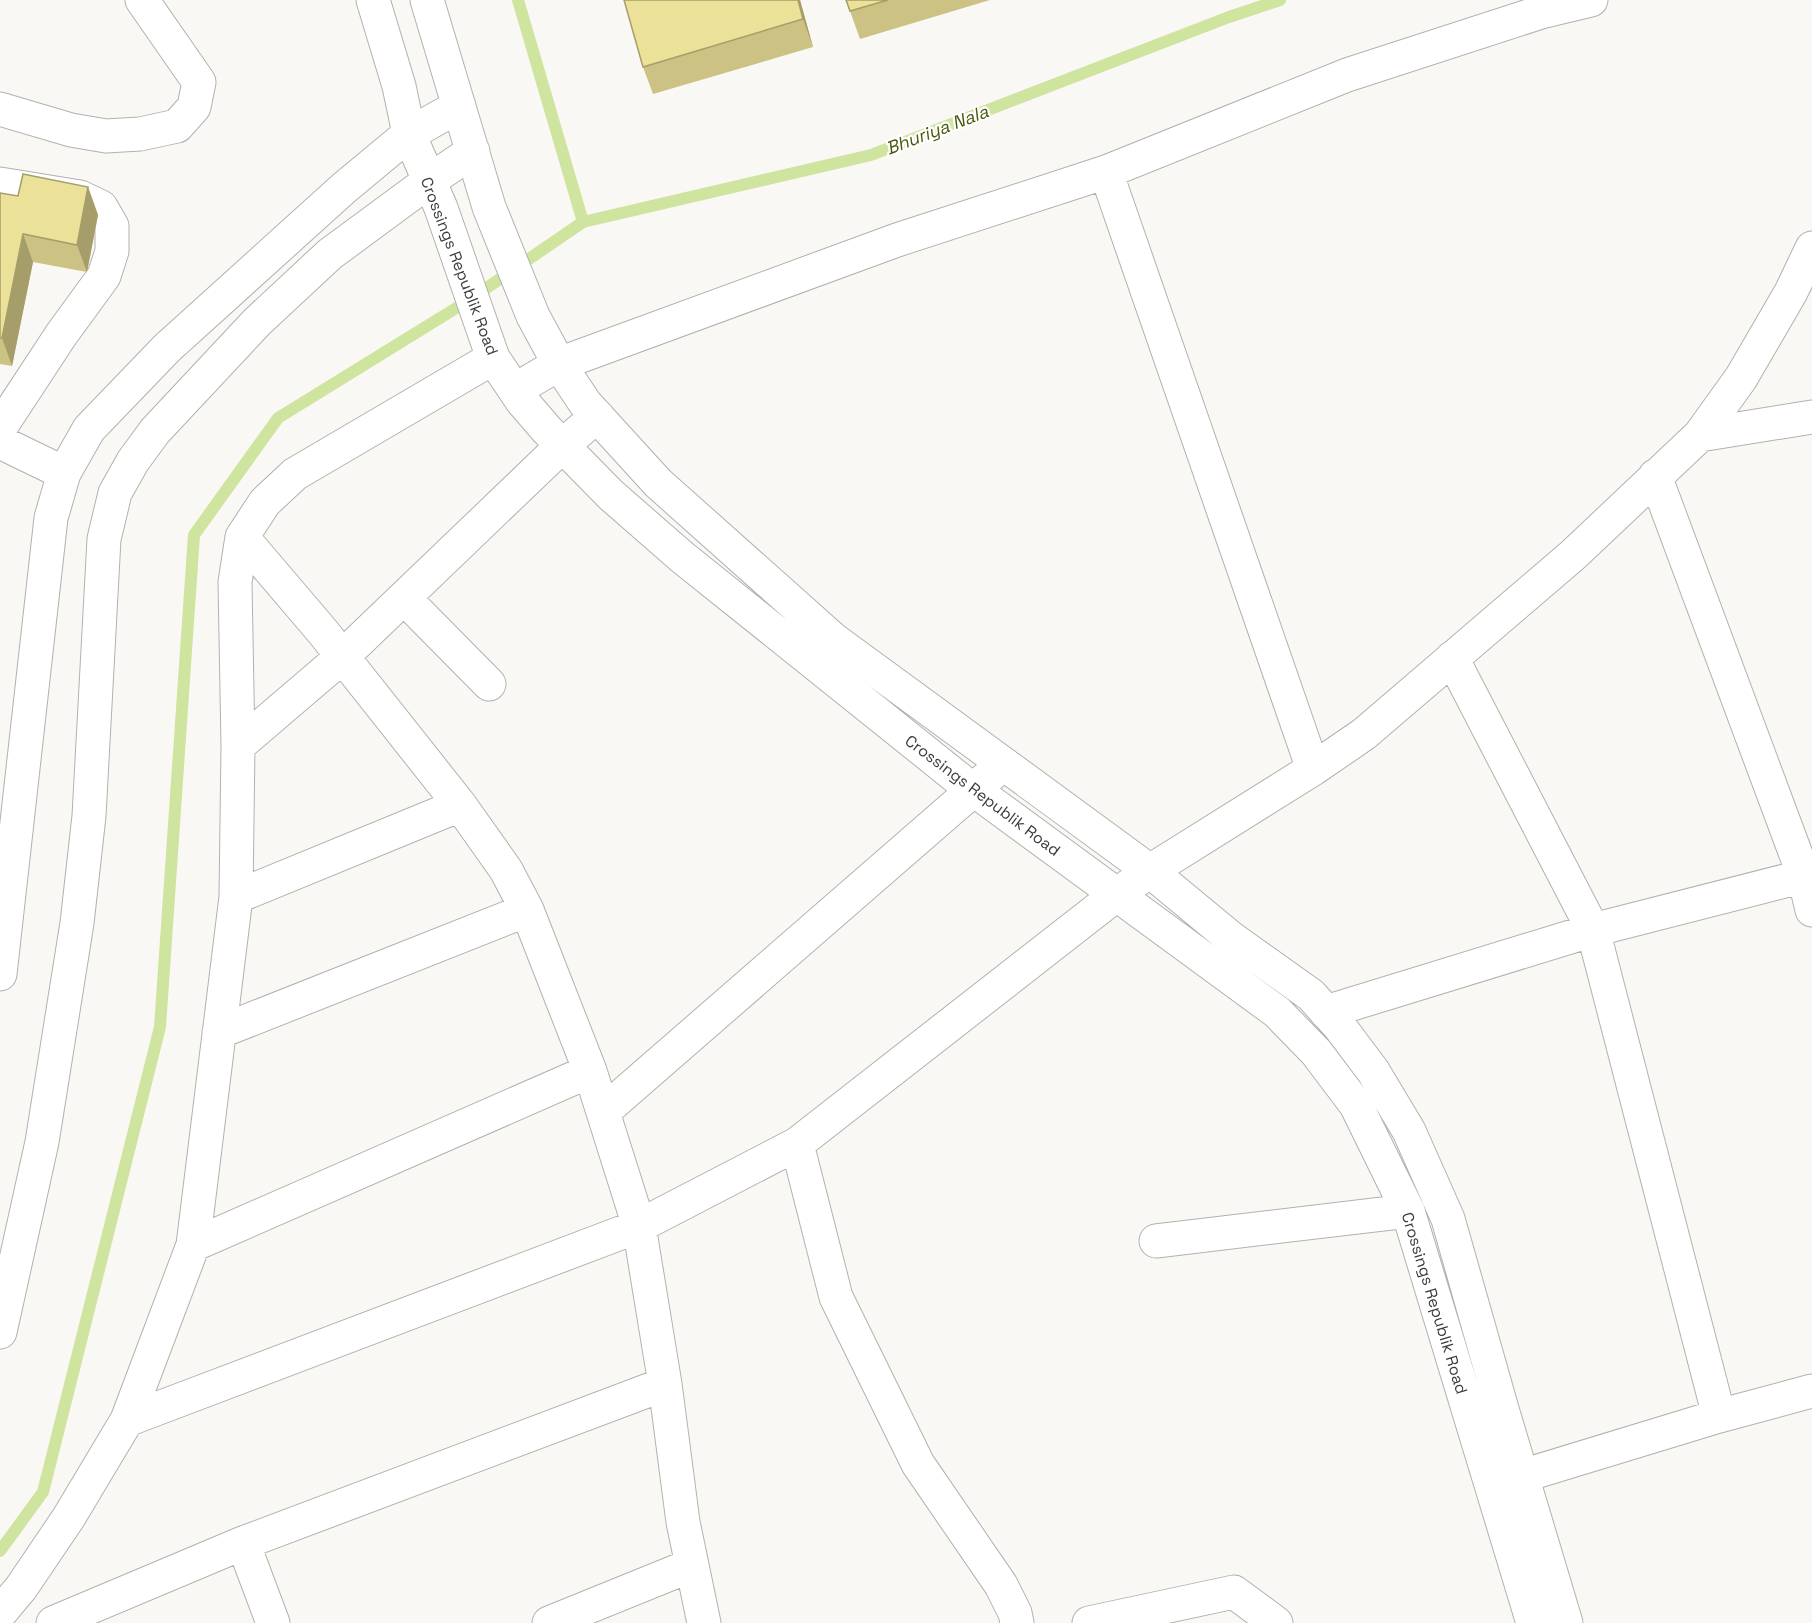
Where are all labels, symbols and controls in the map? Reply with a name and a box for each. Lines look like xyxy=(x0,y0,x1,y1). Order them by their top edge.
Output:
water label: Bhuriya Nala xyxy=(882,99,992,160)
street label: Crossings Republik Road xyxy=(416,174,503,358)
street label: Crossings Republik Road xyxy=(901,730,1065,861)
street label: Crossings Republik Road xyxy=(1397,1210,1472,1397)

